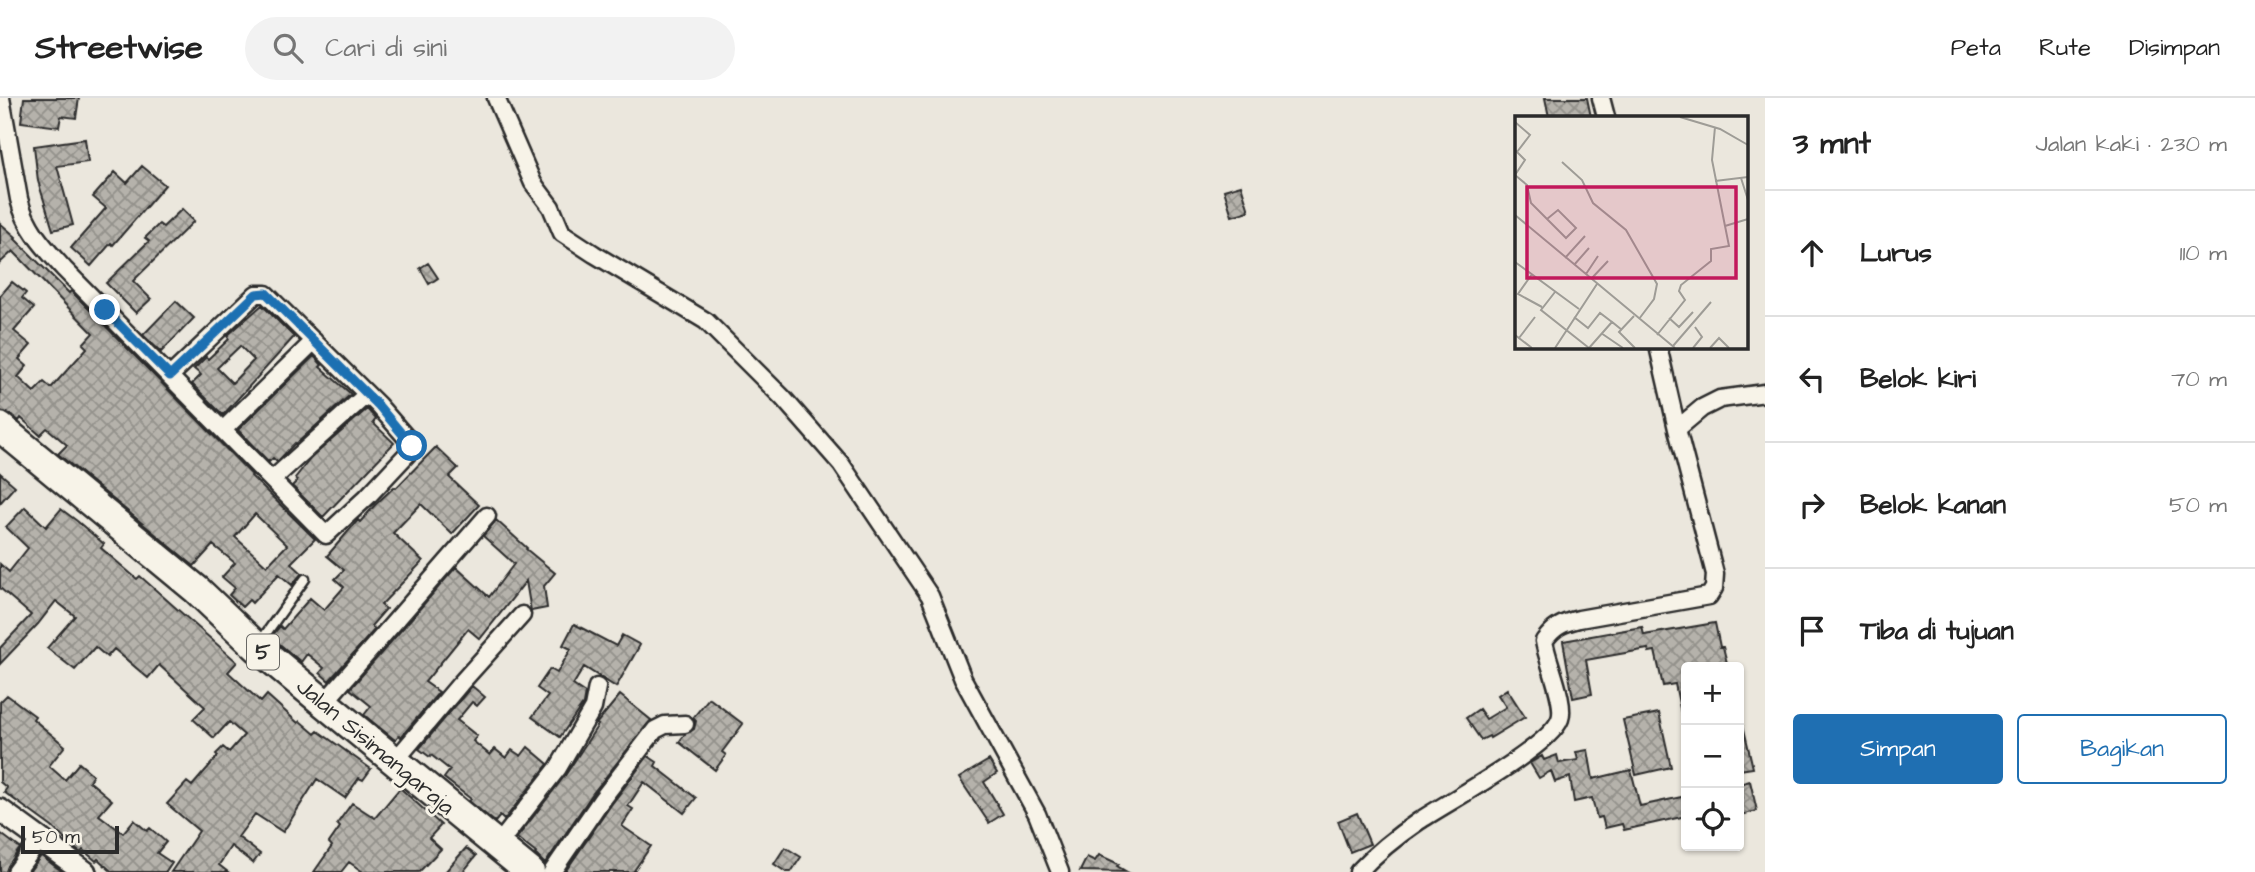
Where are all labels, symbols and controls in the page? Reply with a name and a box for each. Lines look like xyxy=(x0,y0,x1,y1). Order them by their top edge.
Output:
search box xyxy=(245,17,735,80)
text: Streetwise xyxy=(35,25,203,71)
icon: search xyxy=(269,29,307,67)
text: Cari di sini xyxy=(325,30,447,66)
text: Peta xyxy=(1951,31,2001,65)
text: Rute xyxy=(2039,31,2091,65)
text: Disimpan xyxy=(2129,31,2220,65)
inset map xyxy=(1515,116,1748,348)
text: 3 mnt xyxy=(1793,123,1871,165)
text: Jalan kaki · 230 m xyxy=(2036,128,2227,160)
icon: ahead xyxy=(1793,234,1831,272)
text: Lurus xyxy=(1860,235,1932,271)
text: 110 m xyxy=(2179,237,2227,269)
route end xyxy=(89,294,120,325)
icon: left xyxy=(1793,360,1831,398)
text: Belok kiri xyxy=(1860,361,1976,397)
text: 70 m xyxy=(2171,363,2227,395)
route start xyxy=(396,430,427,461)
icon: right xyxy=(1793,486,1831,524)
text: Belok kanan xyxy=(1860,487,2006,523)
text: 50 m xyxy=(2169,489,2227,521)
icon: arrive xyxy=(1793,612,1831,650)
text: Tiba di tujuan xyxy=(1860,613,2014,649)
road number: 5 xyxy=(247,634,279,670)
map controls xyxy=(1681,662,1744,851)
button: + xyxy=(1681,662,1744,725)
street label: Jalan Sisimangaraja xyxy=(289,671,462,824)
button: Simpan xyxy=(1793,714,2003,784)
button: Bagikan xyxy=(2017,714,2227,784)
button: − xyxy=(1681,725,1744,788)
button: locate xyxy=(1681,788,1744,851)
scale bar xyxy=(21,823,119,855)
text: 50 m xyxy=(32,824,80,851)

